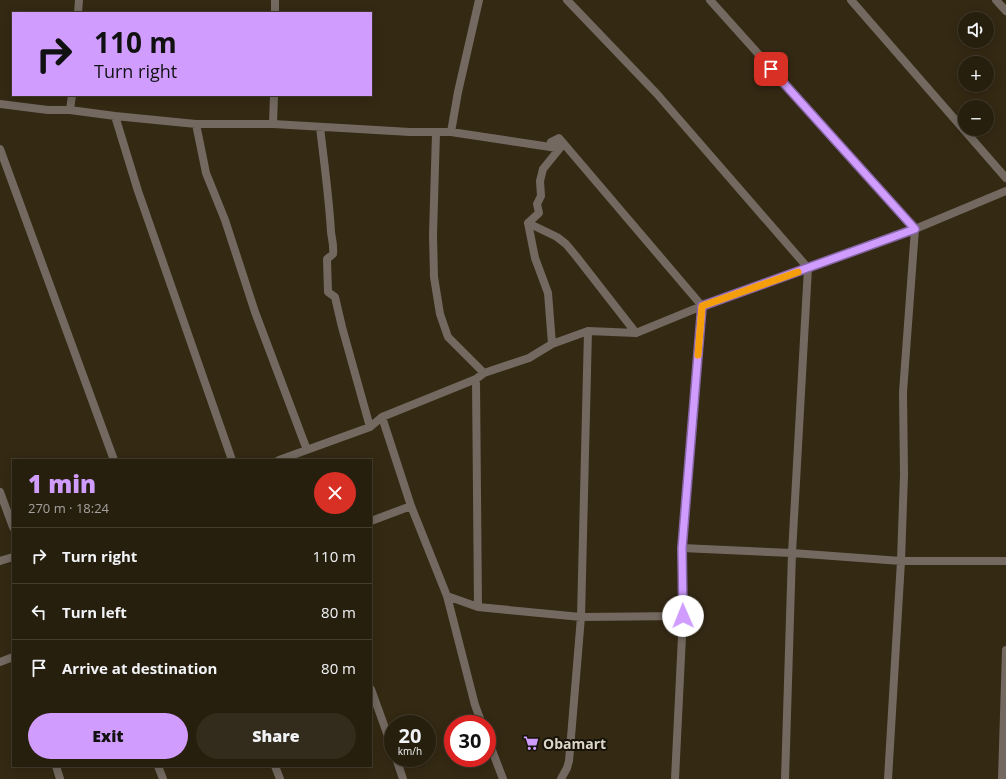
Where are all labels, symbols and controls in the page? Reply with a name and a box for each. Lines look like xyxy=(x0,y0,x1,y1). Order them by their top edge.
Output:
map controls xyxy=(958,12,994,136)
button: sound xyxy=(958,12,994,48)
text: 110 m xyxy=(94,23,177,61)
icon: right xyxy=(28,28,80,80)
pin xyxy=(754,52,788,86)
button: + xyxy=(958,56,994,92)
icon: arrive xyxy=(760,58,782,80)
text: Turn right xyxy=(94,59,177,83)
button: − xyxy=(958,100,994,136)
text: 1 min xyxy=(28,467,96,500)
button: close xyxy=(314,472,356,514)
text: 270 m · 18:24 xyxy=(28,499,109,517)
icon: right xyxy=(28,545,50,567)
text: Turn right xyxy=(62,546,137,566)
text: 110 m xyxy=(312,546,356,566)
position arrow xyxy=(662,595,704,637)
icon: left xyxy=(28,601,50,623)
text: Turn left xyxy=(62,602,127,622)
text: 80 m xyxy=(321,602,356,622)
icon: arrive xyxy=(28,657,50,679)
text: Arrive at destination xyxy=(62,658,217,678)
text: 80 m xyxy=(321,658,356,678)
button: Exit xyxy=(28,713,188,759)
button: Share xyxy=(196,713,356,759)
speed limit sign: 30 xyxy=(444,715,496,767)
text: 20 xyxy=(399,722,421,749)
supermarket icon: Obamart xyxy=(522,734,540,752)
place label: Obamart xyxy=(543,734,606,753)
text: km/h xyxy=(398,744,422,758)

